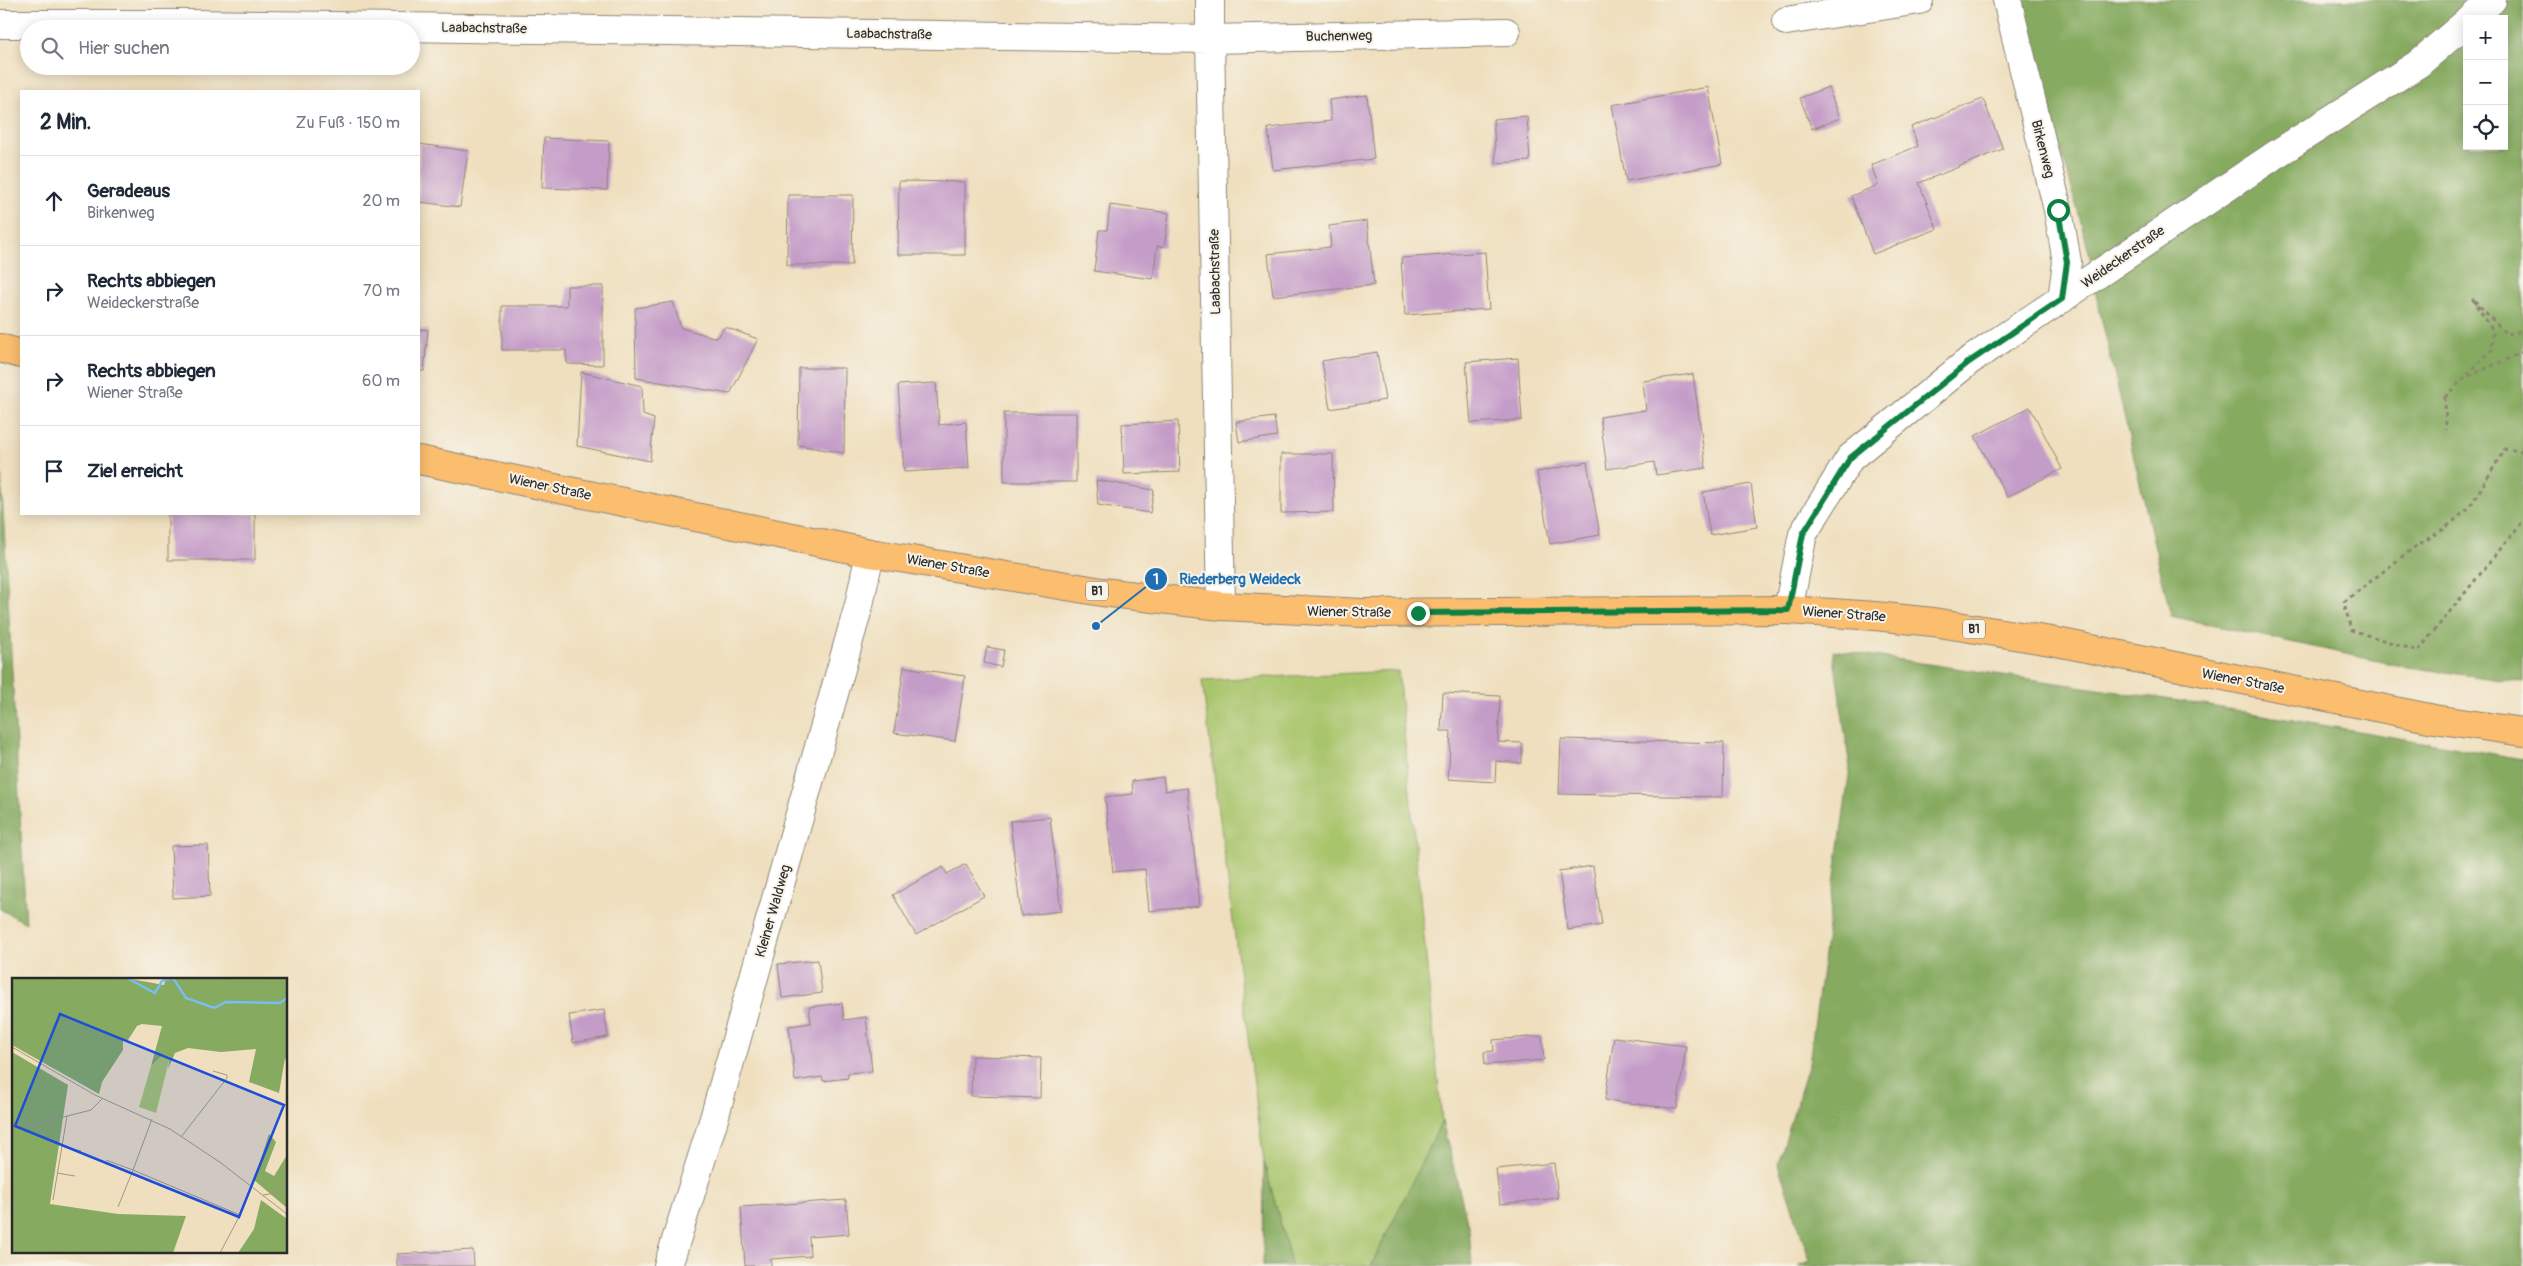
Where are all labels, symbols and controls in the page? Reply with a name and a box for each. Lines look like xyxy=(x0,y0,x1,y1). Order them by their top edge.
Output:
map controls xyxy=(2463,15,2508,150)
button: + xyxy=(2463,15,2508,60)
street label: Laabachstraße xyxy=(441,19,527,37)
search box xyxy=(20,20,420,75)
street label: Laabachstraße xyxy=(846,25,932,43)
street label: Buchenweg xyxy=(1306,27,1372,45)
icon: search xyxy=(38,34,66,62)
text: Hier suchen xyxy=(78,36,170,60)
button: − xyxy=(2463,60,2508,105)
button: locate xyxy=(2463,105,2508,150)
text: 2 Min. xyxy=(40,109,91,136)
text: Zu Fuß · 150 m xyxy=(296,113,400,133)
street label: Birkenweg xyxy=(2028,118,2058,180)
text: Geradeaus xyxy=(87,179,170,203)
icon: ahead xyxy=(40,187,68,215)
text: 20 m xyxy=(362,191,400,211)
route start xyxy=(2047,199,2070,222)
text: Birkenweg xyxy=(87,203,155,223)
street label: Weideckerstraße xyxy=(2078,222,2168,292)
street label: Laabachstraße xyxy=(1206,229,1224,315)
text: Rechts abbiegen xyxy=(87,269,216,293)
icon: right xyxy=(40,277,68,305)
text: 70 m xyxy=(363,281,400,301)
text: Weideckerstraße xyxy=(87,293,199,313)
text: Rechts abbiegen xyxy=(87,359,216,383)
icon: right xyxy=(40,367,68,395)
text: 60 m xyxy=(362,371,400,391)
text: Wiener Straße xyxy=(87,383,183,403)
icon: arrive xyxy=(40,457,68,485)
text: Ziel erreicht xyxy=(87,459,183,483)
street label: Wiener Straße xyxy=(507,470,593,504)
street label: Wiener Straße xyxy=(905,550,991,582)
callout: Riederberg Weideck xyxy=(1144,564,1310,594)
text: 1 xyxy=(1153,570,1159,589)
text: Riederberg Weideck xyxy=(1179,570,1302,589)
road number: B1 xyxy=(1086,582,1108,600)
route end xyxy=(1407,602,1430,625)
street label: Wiener Straße xyxy=(1307,603,1391,621)
street label: Wiener Straße xyxy=(1802,603,1886,625)
road number: B1 xyxy=(1963,620,1985,638)
street label: Wiener Straße xyxy=(2200,665,2286,697)
street label: Kleiner Waldweg xyxy=(752,863,794,959)
inset map xyxy=(12,978,288,1254)

